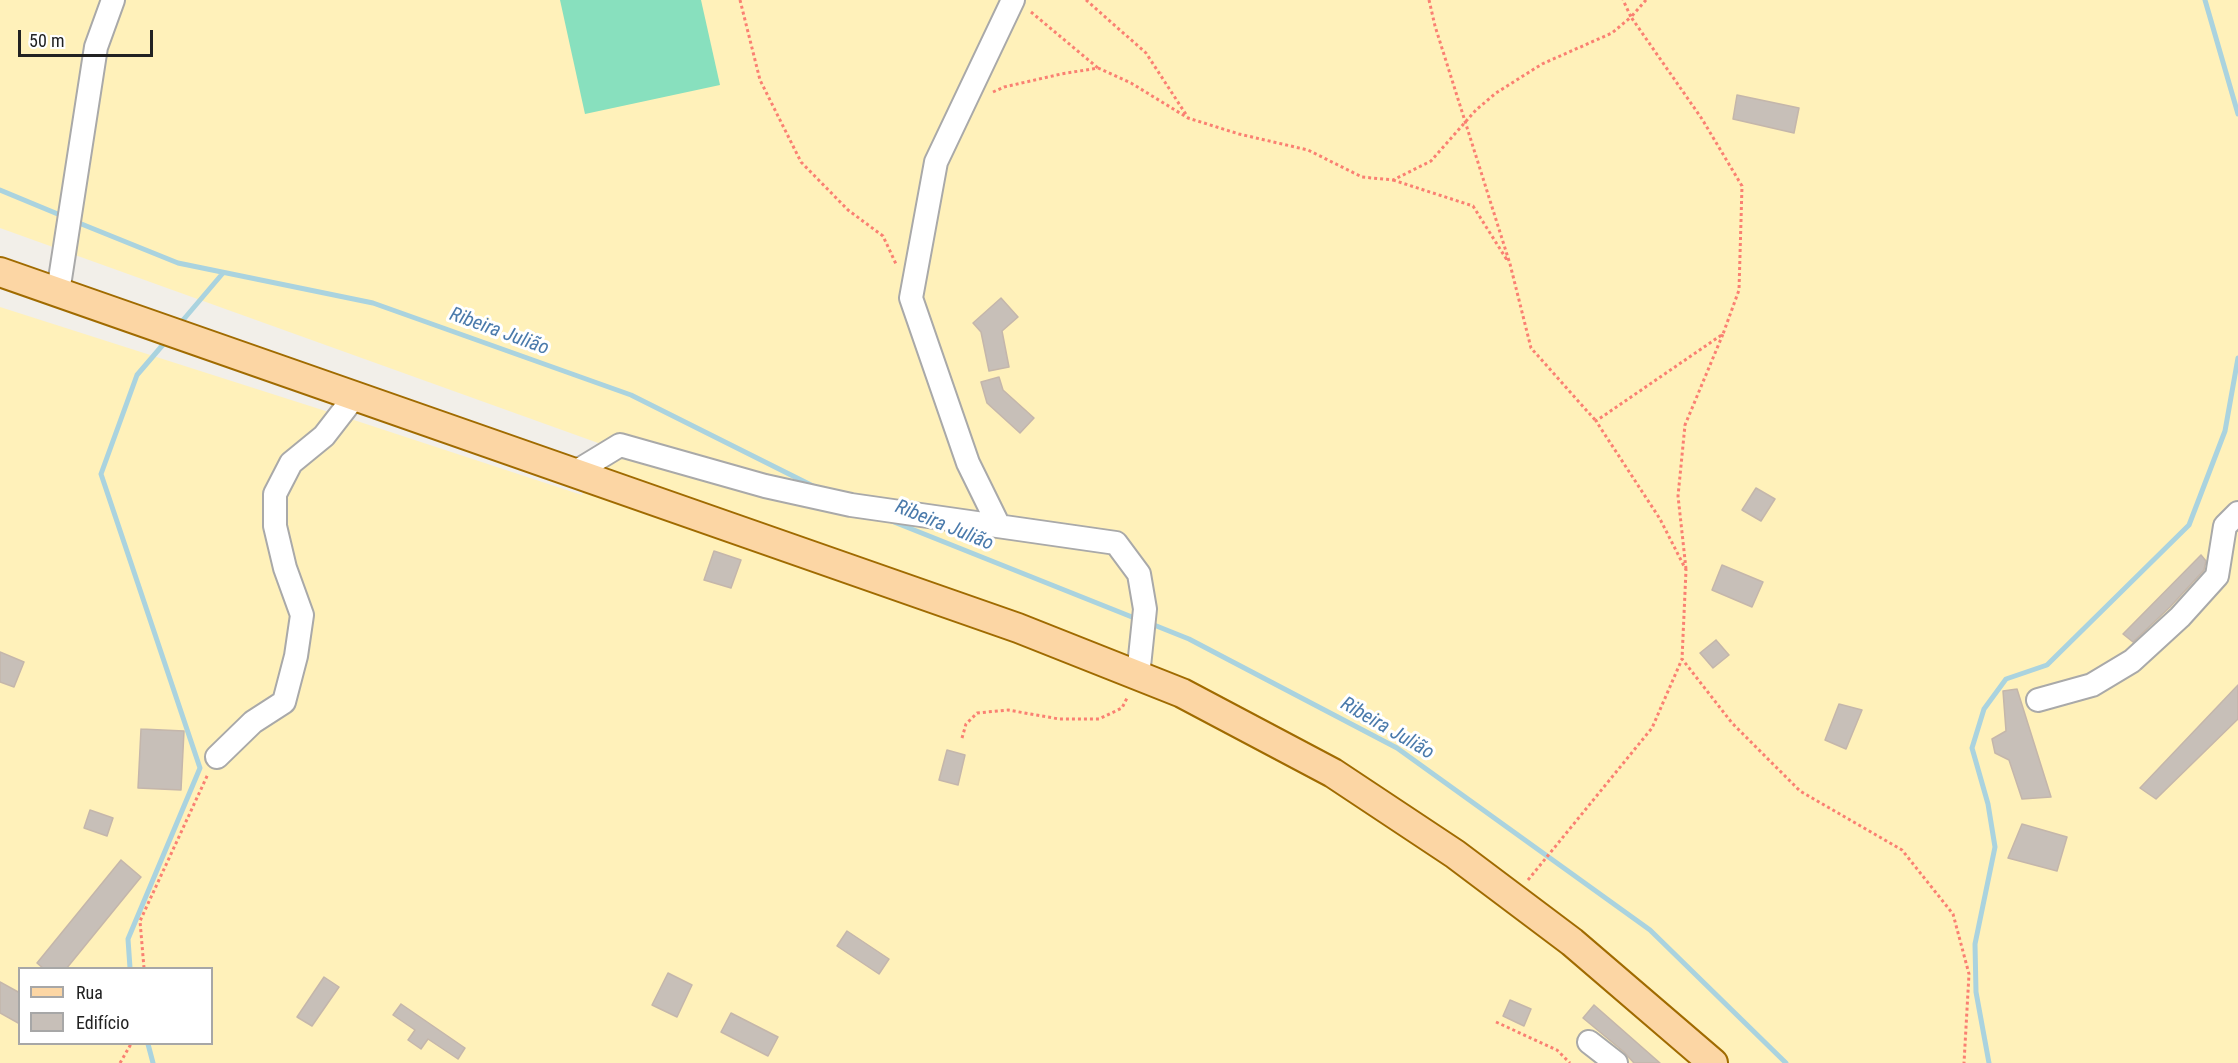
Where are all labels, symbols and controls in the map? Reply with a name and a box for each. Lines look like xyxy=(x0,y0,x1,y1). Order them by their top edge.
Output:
scale bar xyxy=(21,18,156,56)
text: 50 m xyxy=(29,30,64,51)
water label: Ribeira Julião xyxy=(446,303,552,361)
water label: Ribeira Julião xyxy=(891,495,997,557)
water label: Ribeira Julião xyxy=(1336,693,1438,765)
legend xyxy=(18,967,213,1045)
text: Rua xyxy=(76,982,103,1003)
text: Edifício xyxy=(76,1012,129,1033)

